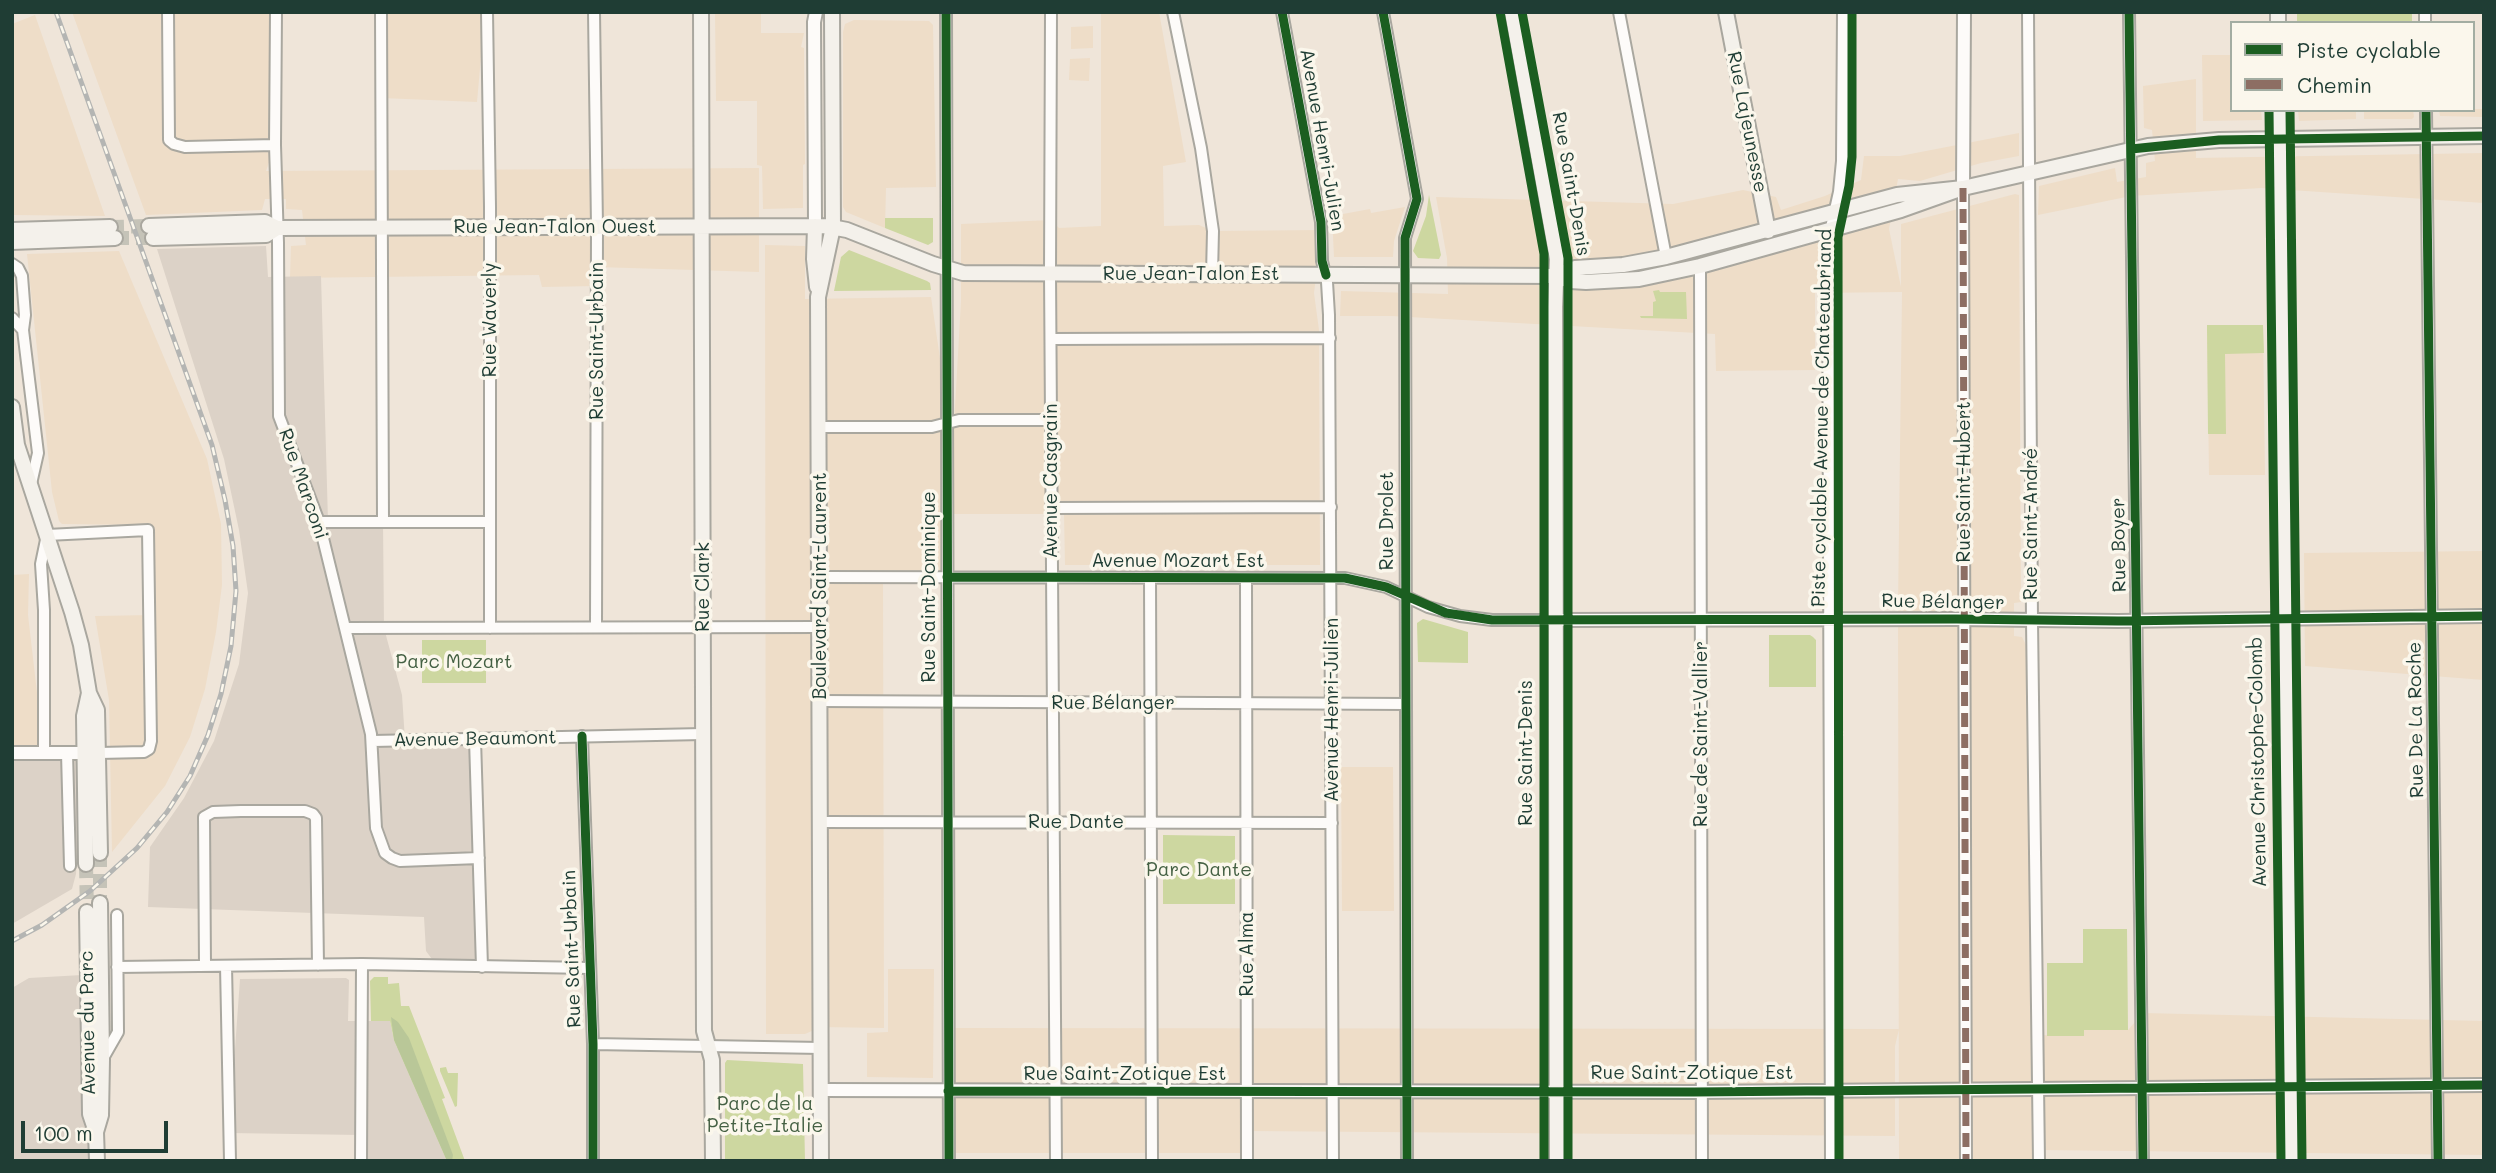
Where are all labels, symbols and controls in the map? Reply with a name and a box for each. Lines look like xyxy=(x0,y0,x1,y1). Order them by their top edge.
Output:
legend xyxy=(2230,21,2475,112)
text: Piste cyclable xyxy=(2297,36,2441,63)
street label: Avenue Henri-Julien xyxy=(1295,47,1349,233)
street label: Rue Lajeunesse xyxy=(1722,49,1772,195)
text: Chemin xyxy=(2297,71,2372,98)
street label: Rue Saint-Denis xyxy=(1547,110,1595,258)
street label: Rue Jean-Talon Ouest xyxy=(454,216,656,238)
street label: Piste cyclable Avenue de Chateaubriand xyxy=(1807,229,1837,607)
street label: Rue Saint-Urbain xyxy=(586,262,608,420)
street label: Rue Waverly xyxy=(479,263,501,377)
street label: Rue Jean-Talon Est xyxy=(1103,263,1279,285)
street label: Rue Saint-Hubert xyxy=(1953,401,1975,563)
street label: Avenue Casgrain xyxy=(1040,403,1062,559)
street label: Rue Marconi xyxy=(273,426,333,542)
street label: Rue Saint-André xyxy=(2020,448,2042,600)
street label: Rue Drolet xyxy=(1376,471,1398,571)
street label: Boulevard Saint-Laurent xyxy=(809,472,831,700)
street label: Rue Saint-Dominique xyxy=(918,491,940,683)
street label: Rue Boyer xyxy=(2107,497,2131,593)
street label: Rue Clark xyxy=(692,542,714,632)
street label: Avenue Mozart Est xyxy=(1091,550,1265,572)
street label: Rue Bélanger xyxy=(1881,590,2005,614)
street label: Avenue Henri-Julien xyxy=(1321,618,1343,802)
street label: Avenue Christophe-Colomb xyxy=(2244,636,2272,888)
street label: Rue de Saint-Vallier xyxy=(1690,641,1712,827)
street label: Rue De La Roche xyxy=(2403,642,2429,798)
park label: Parc Mozart xyxy=(396,651,512,673)
street label: Rue Saint-Denis xyxy=(1515,680,1537,826)
street label: Rue Bélanger xyxy=(1051,692,1175,714)
street label: Avenue Beaumont xyxy=(393,726,557,752)
street label: Rue Dante xyxy=(1028,811,1124,833)
park label: Parc Dante xyxy=(1146,859,1252,881)
street label: Rue Saint-Urbain xyxy=(558,870,586,1028)
street label: Rue Alma xyxy=(1236,911,1258,997)
street label: Avenue du Parc xyxy=(75,951,101,1095)
street label: Rue Saint-Zotique Est xyxy=(1591,1062,1793,1084)
street label: Rue Saint-Zotique Est xyxy=(1024,1063,1226,1085)
park label: Parc de la Petite-Italie xyxy=(707,1093,823,1137)
scale bar xyxy=(24,1106,172,1150)
text: 100 m xyxy=(34,1119,93,1146)

